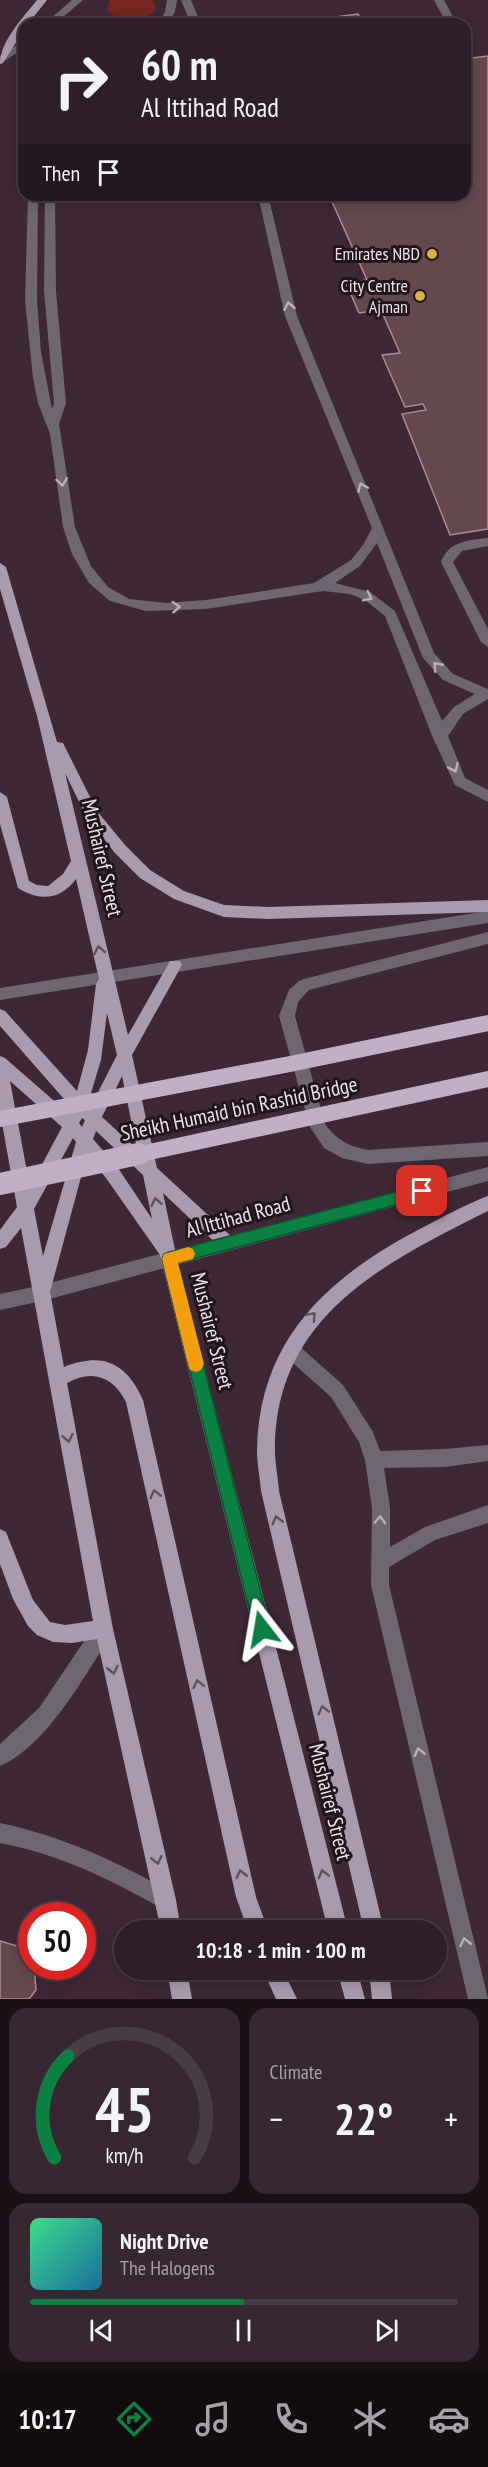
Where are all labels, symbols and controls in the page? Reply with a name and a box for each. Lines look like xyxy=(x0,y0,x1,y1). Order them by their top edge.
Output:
text: 60 m xyxy=(141,37,218,92)
icon: right xyxy=(42,42,120,120)
text: Al Ittihad Road xyxy=(141,90,279,124)
icon: arrive xyxy=(92,156,125,189)
text: Then xyxy=(42,159,80,187)
place label: Emirates NBD xyxy=(335,242,420,265)
marker: Emirates NBD xyxy=(425,247,439,261)
place label: City Centre Ajman xyxy=(341,274,408,318)
marker: City Centre Ajman xyxy=(413,289,427,303)
one-way arrow xyxy=(283,301,296,311)
one-way arrow xyxy=(55,477,67,487)
one-way arrow xyxy=(357,482,369,493)
one-way arrow xyxy=(362,589,373,601)
one-way arrow xyxy=(172,601,181,614)
one-way arrow xyxy=(433,662,444,673)
one-way arrow xyxy=(447,761,459,772)
street label: Mushairef Street xyxy=(76,797,129,919)
one-way arrow xyxy=(93,945,106,955)
street label: Sheikh Humaid bin Rashid Bridge xyxy=(118,1070,360,1147)
pin xyxy=(396,1165,447,1216)
icon: arrive xyxy=(405,1174,438,1207)
street label: Al Ittihad Road xyxy=(183,1190,293,1243)
one-way arrow xyxy=(151,1197,164,1207)
street label: Mushairef Street xyxy=(185,1270,240,1392)
one-way arrow xyxy=(305,1312,316,1323)
one-way arrow xyxy=(61,1432,74,1442)
one-way arrow xyxy=(150,1489,163,1499)
one-way arrow xyxy=(272,1516,285,1526)
one-way arrow xyxy=(374,1516,387,1525)
position arrow xyxy=(230,1597,294,1661)
one-way arrow xyxy=(106,1665,119,1675)
one-way arrow xyxy=(193,1679,206,1689)
one-way arrow xyxy=(317,1705,330,1715)
street label: Mushairef Street xyxy=(303,1741,358,1863)
one-way arrow xyxy=(414,1748,427,1758)
one-way arrow xyxy=(150,1855,163,1865)
one-way arrow xyxy=(318,1869,331,1879)
one-way arrow xyxy=(236,1870,249,1880)
speed limit sign: 50 xyxy=(18,1902,96,1980)
text: 10:18 · 1 min · 100 m xyxy=(195,1936,366,1964)
one-way arrow xyxy=(459,1937,472,1947)
text: Climate xyxy=(270,2059,322,2085)
text: 45 xyxy=(94,2068,154,2149)
text: 22° xyxy=(334,2089,393,2147)
text: − xyxy=(270,2097,283,2140)
text: + xyxy=(444,2097,458,2140)
text: km/h xyxy=(105,2141,143,2169)
text: Night Drive xyxy=(120,2227,209,2255)
text: The Halogens xyxy=(120,2255,215,2281)
icon: previous xyxy=(85,2314,118,2347)
icon: pause xyxy=(227,2314,260,2347)
icon: next xyxy=(370,2314,403,2347)
icon: directions xyxy=(113,2398,155,2440)
icon: music xyxy=(192,2398,234,2440)
icon: phone xyxy=(270,2398,312,2440)
icon: climate xyxy=(349,2398,391,2440)
icon: car xyxy=(428,2398,470,2440)
text: 10:17 xyxy=(18,2402,77,2436)

